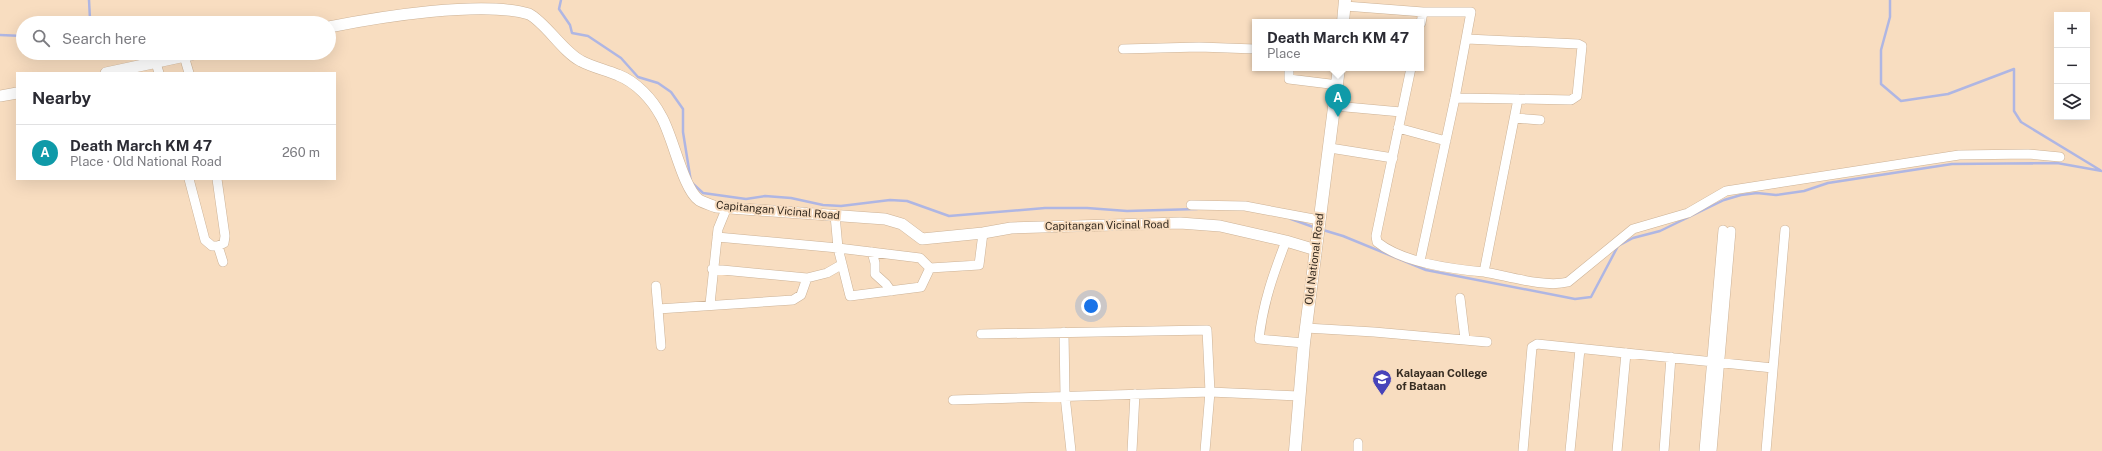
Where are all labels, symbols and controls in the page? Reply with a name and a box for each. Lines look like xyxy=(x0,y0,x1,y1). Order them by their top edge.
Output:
map controls xyxy=(2054,12,2090,120)
button: + xyxy=(2054,12,2090,48)
search box xyxy=(16,16,336,60)
popup xyxy=(1252,19,1424,71)
icon: search xyxy=(30,27,52,49)
text: Death March KM 47 xyxy=(1267,29,1409,46)
text: Search here xyxy=(62,30,146,47)
text: Place xyxy=(1267,46,1301,61)
button: − xyxy=(2054,48,2090,84)
pin: A xyxy=(1325,84,1351,117)
button: layers xyxy=(2054,84,2090,120)
text: Nearby xyxy=(32,88,91,108)
text: Death March KM 47 xyxy=(70,137,212,154)
text: A xyxy=(40,145,50,160)
text: 260 m xyxy=(282,145,320,160)
text: Place · Old National Road xyxy=(70,154,222,169)
street label: Capitangan Vicinal Road xyxy=(716,199,840,221)
street label: Old National Road xyxy=(1302,213,1326,305)
street label: Capitangan Vicinal Road xyxy=(1045,218,1169,232)
your location xyxy=(1081,296,1101,316)
place label: Kalayaan College of Bataan xyxy=(1396,367,1487,392)
school or university icon: Kalayaan College of Bataan xyxy=(1371,368,1393,396)

